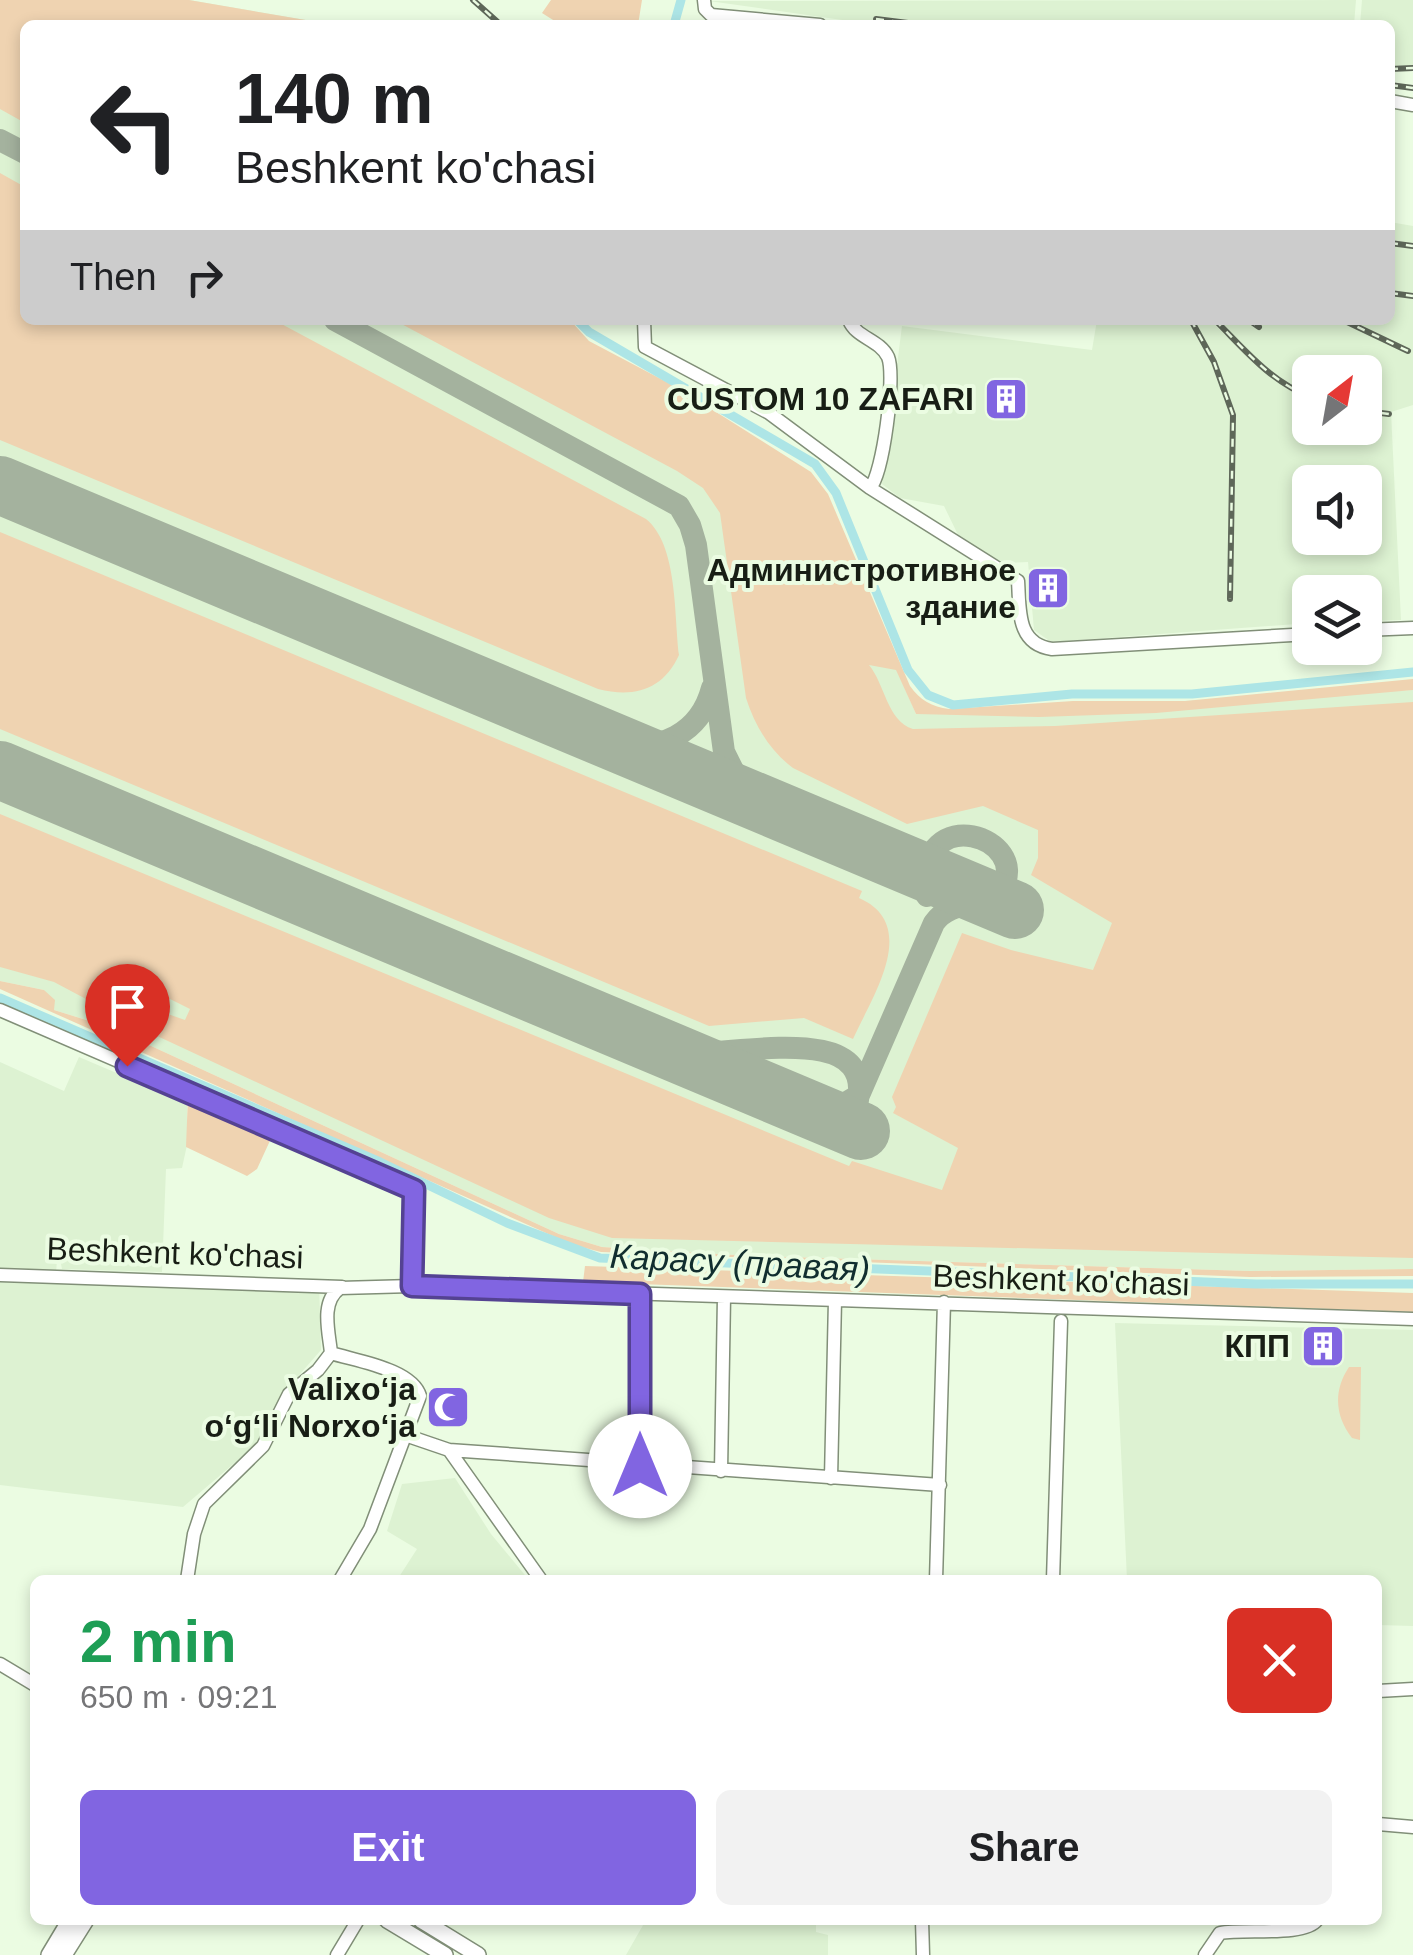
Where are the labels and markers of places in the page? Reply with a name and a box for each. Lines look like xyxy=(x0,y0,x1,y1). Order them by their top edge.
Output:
building icon: CUSTOM 10 ZAFARI xyxy=(983,376,1029,422)
place label: CUSTOM 10 ZAFARI xyxy=(667,381,974,417)
place label: Администротивное здание xyxy=(707,552,1016,625)
building icon: Администротивное здание xyxy=(1025,565,1071,611)
pin xyxy=(85,964,170,1067)
building icon: КПП xyxy=(1300,1323,1346,1369)
place label: КПП xyxy=(1224,1328,1290,1364)
place label: Valixoʻja oʻgʻli Norxoʻja xyxy=(204,1371,416,1444)
mosque icon: Valixoʻja oʻgʻli Norxoʻja xyxy=(425,1384,471,1430)

